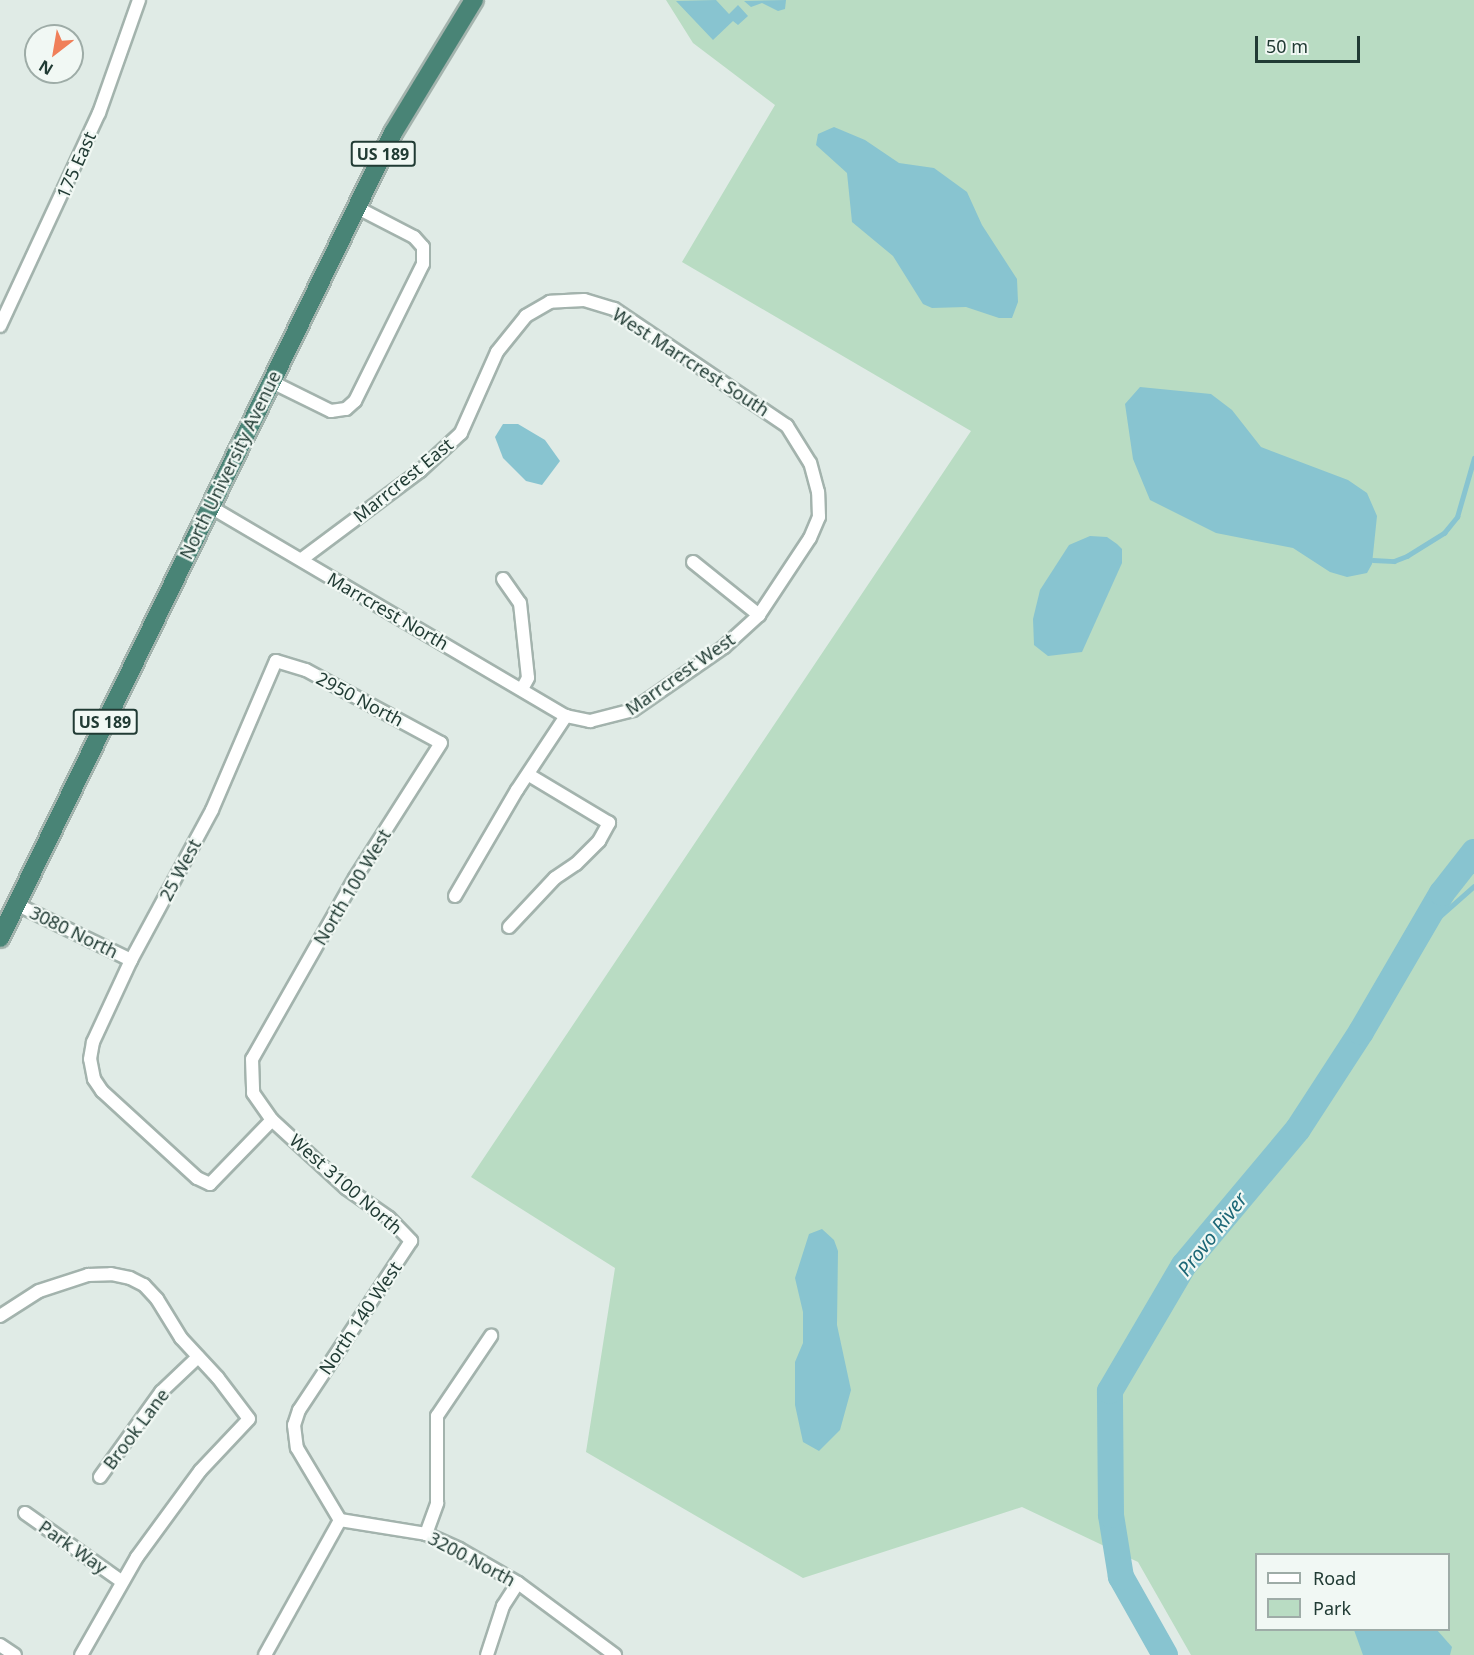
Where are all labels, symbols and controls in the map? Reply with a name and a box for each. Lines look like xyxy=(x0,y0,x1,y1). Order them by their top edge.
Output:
north arrow xyxy=(24,24,84,84)
scale bar xyxy=(1258,24,1363,62)
text: 50 m xyxy=(1266,34,1308,58)
text: N xyxy=(35,55,57,80)
street label: 175 East xyxy=(52,128,100,202)
road number: US 189 xyxy=(350,141,416,167)
street label: West Marrcrest South xyxy=(609,303,773,421)
street label: North University Avenue xyxy=(175,367,285,563)
street label: Marrcrest East xyxy=(349,433,457,527)
street label: Marrcrest North xyxy=(324,568,452,654)
street label: Marrcrest West xyxy=(621,628,739,720)
street label: 2950 North xyxy=(313,667,407,731)
road number: US 189 xyxy=(72,709,138,735)
street label: North 100 West xyxy=(309,825,395,949)
street label: 25 West xyxy=(155,835,205,905)
street label: 3080 North xyxy=(26,901,122,963)
street label: West 3100 North xyxy=(285,1129,407,1239)
water label: Provo River xyxy=(1172,1187,1252,1281)
street label: North 140 West xyxy=(314,1257,406,1379)
street label: Brook Lane xyxy=(99,1384,173,1474)
street label: Park Way xyxy=(35,1516,111,1578)
street label: 3200 North xyxy=(425,1527,519,1591)
legend xyxy=(1255,1553,1450,1631)
text: Road xyxy=(1313,1566,1356,1590)
text: Park xyxy=(1313,1596,1351,1620)

